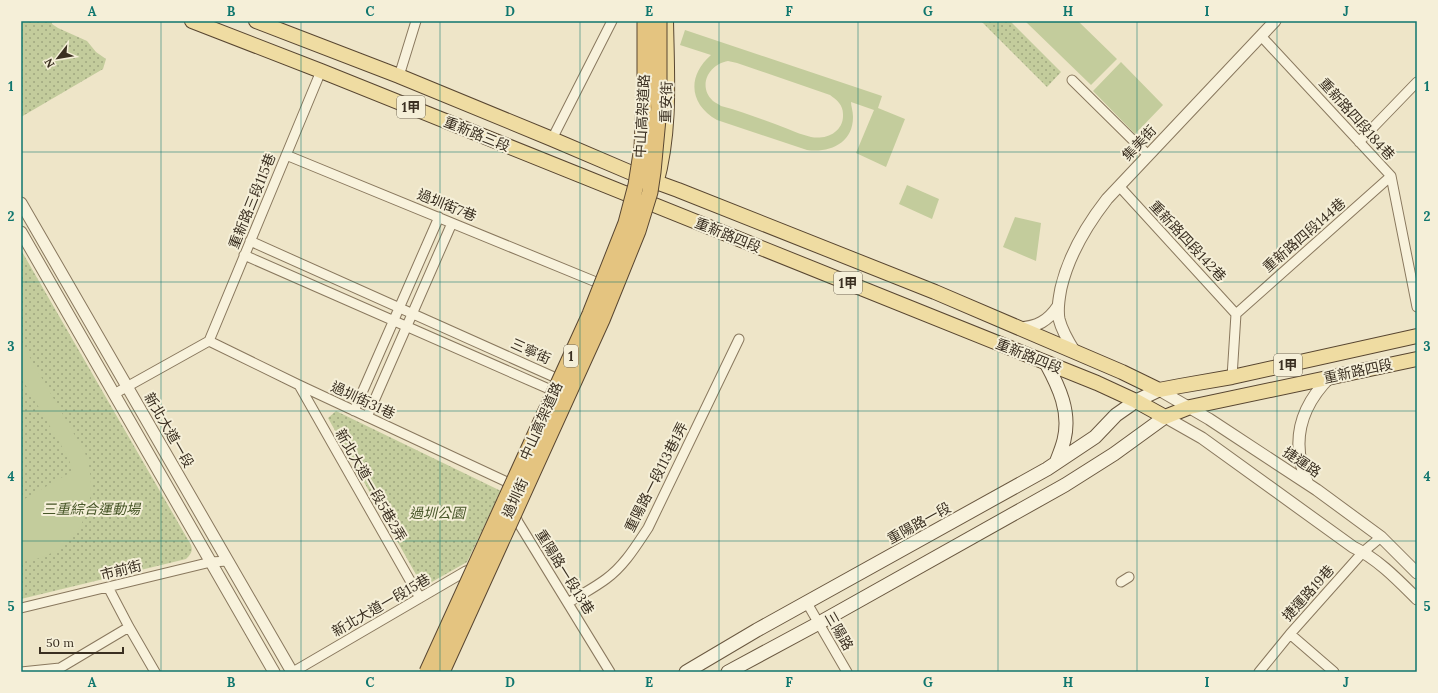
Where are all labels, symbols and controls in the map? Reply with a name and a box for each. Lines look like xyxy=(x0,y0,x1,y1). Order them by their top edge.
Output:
text: A xyxy=(88,3,97,20)
text: B xyxy=(227,3,236,20)
text: C xyxy=(366,3,375,20)
text: D xyxy=(505,3,515,20)
text: E xyxy=(645,3,653,20)
text: F xyxy=(785,3,793,20)
text: G xyxy=(923,3,933,20)
text: H xyxy=(1063,3,1073,20)
text: I xyxy=(1204,3,1210,20)
text: J xyxy=(1343,3,1349,20)
north arrow xyxy=(38,38,78,78)
text: N xyxy=(41,55,58,70)
street label: 中山高架道路 xyxy=(631,74,653,158)
street label: 重新路四段184巷 xyxy=(1315,74,1399,164)
text: 1 xyxy=(8,78,14,95)
text: 1 xyxy=(1424,78,1430,95)
street label: 重安街 xyxy=(656,81,676,123)
road number: 1甲 xyxy=(397,96,425,118)
street label: 重新路三段 xyxy=(441,113,513,155)
street label: 集美街 xyxy=(1118,122,1160,164)
street label: 重新路三段115巷 xyxy=(225,150,279,252)
street label: 過圳街7巷 xyxy=(415,185,479,225)
street label: 重新路四段144巷 xyxy=(1259,194,1349,276)
street label: 重新路四段142巷 xyxy=(1146,197,1230,285)
text: 2 xyxy=(8,208,15,225)
text: 2 xyxy=(1424,208,1431,225)
street label: 重新路四段 xyxy=(692,214,764,256)
road number: 1甲 xyxy=(834,272,862,294)
street label: 三寧街 xyxy=(508,334,554,368)
street label: 重新路四段 xyxy=(993,335,1065,377)
text: 3 xyxy=(7,338,15,355)
text: 3 xyxy=(1423,338,1431,355)
road number: 1 xyxy=(564,345,578,367)
road number: 1甲 xyxy=(1274,354,1302,376)
street label: 重新路四段 xyxy=(1322,355,1394,387)
street label: 過圳街31巷 xyxy=(328,377,398,423)
street label: 中山高架道路 xyxy=(516,379,566,463)
street label: 新北大道一段 xyxy=(140,389,198,471)
street label: 重陽路一段113巷1弄 xyxy=(620,419,692,535)
street label: 新北大道一段5巷2弄 xyxy=(331,425,411,545)
street label: 捷運路 xyxy=(1280,443,1324,481)
text: 4 xyxy=(7,468,15,485)
text: 4 xyxy=(1423,468,1431,485)
street label: 過圳街 xyxy=(498,475,532,521)
street label: 重陽路一段 xyxy=(884,498,954,548)
park label: 三重綜合運動場 xyxy=(42,500,142,518)
park label: 過圳公園 xyxy=(409,504,467,522)
street label: 重陽路一段13巷 xyxy=(532,526,598,618)
street label: 市前街 xyxy=(98,556,144,584)
street label: 捷運路19巷 xyxy=(1278,561,1338,625)
street label: 新北大道一段15巷 xyxy=(329,570,433,640)
text: 5 xyxy=(7,598,15,615)
text: 5 xyxy=(1423,598,1431,615)
street label: 三陽路 xyxy=(821,608,857,654)
scale bar xyxy=(40,629,123,655)
text: 50 m xyxy=(46,635,74,650)
text: A xyxy=(88,674,97,691)
text: B xyxy=(227,674,236,691)
text: C xyxy=(366,674,375,691)
text: D xyxy=(505,674,515,691)
text: E xyxy=(645,674,653,691)
text: F xyxy=(785,674,793,691)
text: G xyxy=(923,674,933,691)
text: H xyxy=(1063,674,1073,691)
text: I xyxy=(1204,674,1210,691)
text: J xyxy=(1343,674,1349,691)

